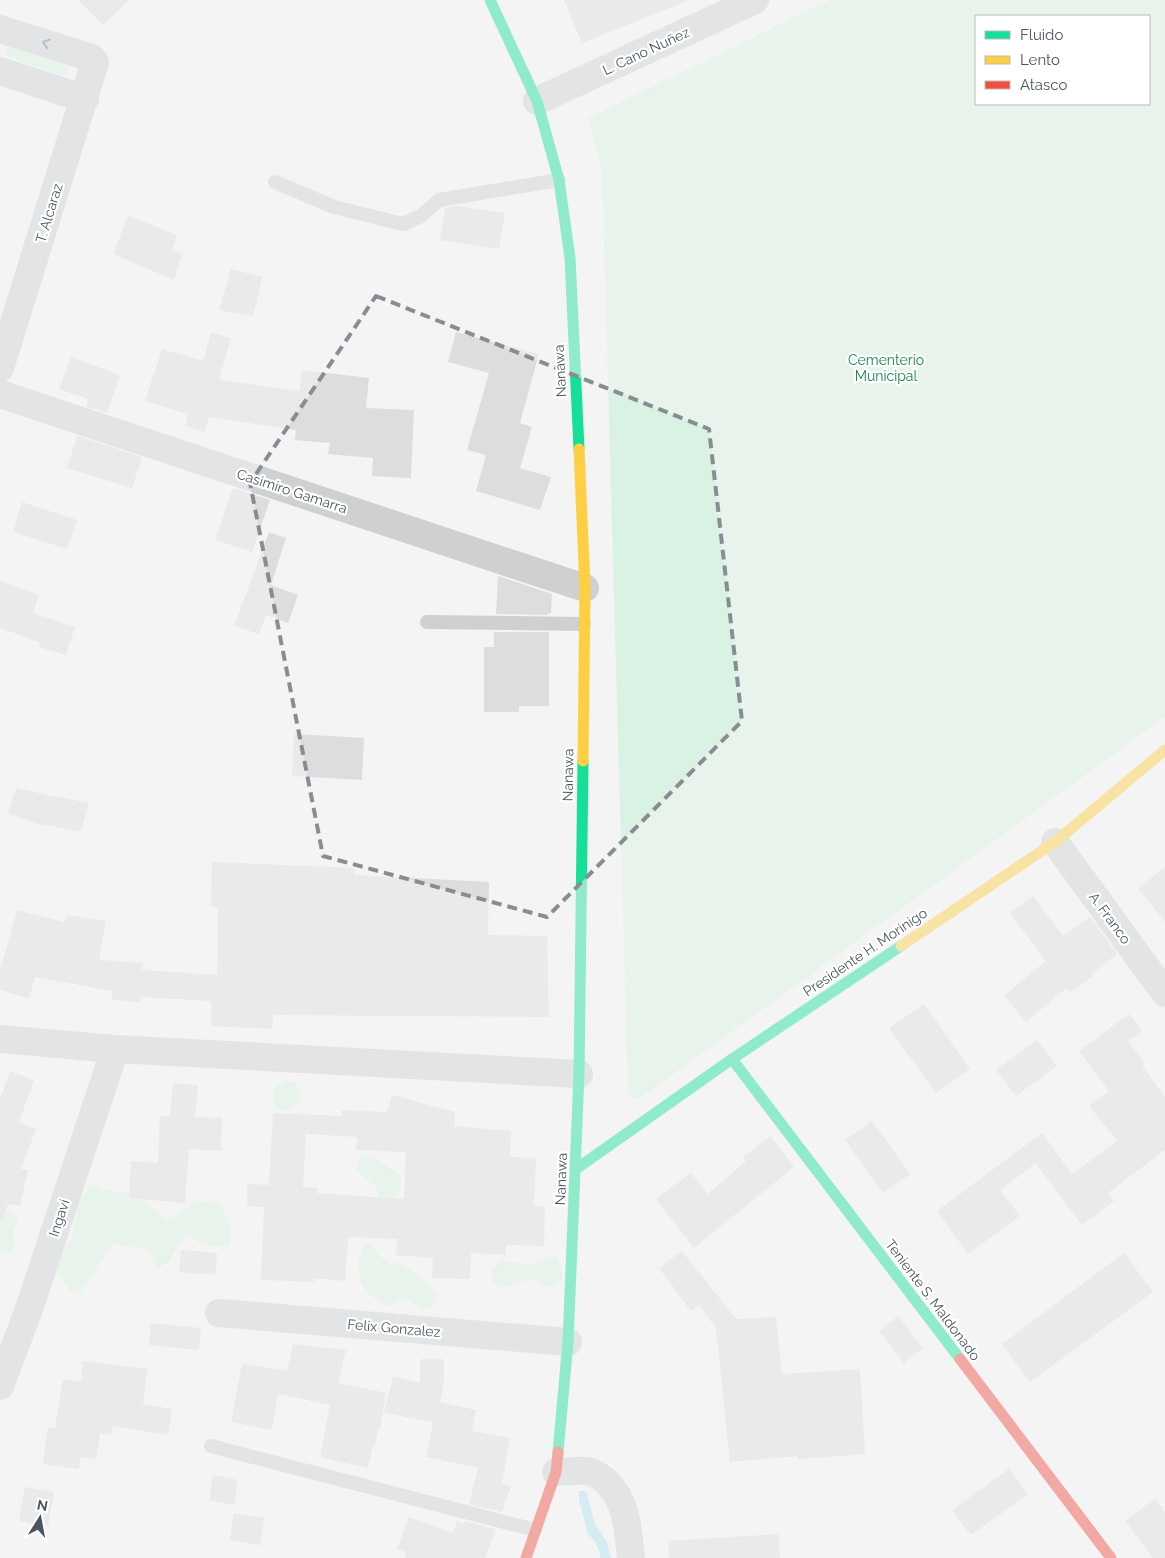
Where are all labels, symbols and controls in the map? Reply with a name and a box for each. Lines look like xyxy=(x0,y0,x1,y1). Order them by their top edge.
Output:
legend xyxy=(975,15,1150,105)
street label: L. Cano Nuñez xyxy=(600,24,692,78)
text: Fluido xyxy=(1020,26,1063,44)
one-way arrow xyxy=(42,39,51,49)
text: Lento xyxy=(1020,51,1060,69)
text: Atasco xyxy=(1020,76,1067,94)
street label: T. Alcaraz xyxy=(32,181,66,245)
street label: Nanawa xyxy=(551,344,569,398)
park label: Cementerio Municipal xyxy=(848,352,924,384)
street label: Casimiro Gamarra xyxy=(235,466,349,516)
street label: Nanawa xyxy=(560,748,576,802)
street label: A. Franco xyxy=(1086,889,1134,947)
street label: Presidente H. Morinigo xyxy=(800,905,930,999)
street label: Nanawa xyxy=(552,1152,570,1206)
street label: Ingavi xyxy=(45,1197,73,1239)
street label: Teniente S. Maldonado xyxy=(882,1236,984,1364)
street label: Felix Gonzalez xyxy=(347,1316,441,1340)
north arrow xyxy=(15,1493,65,1543)
text: N xyxy=(36,1496,49,1514)

